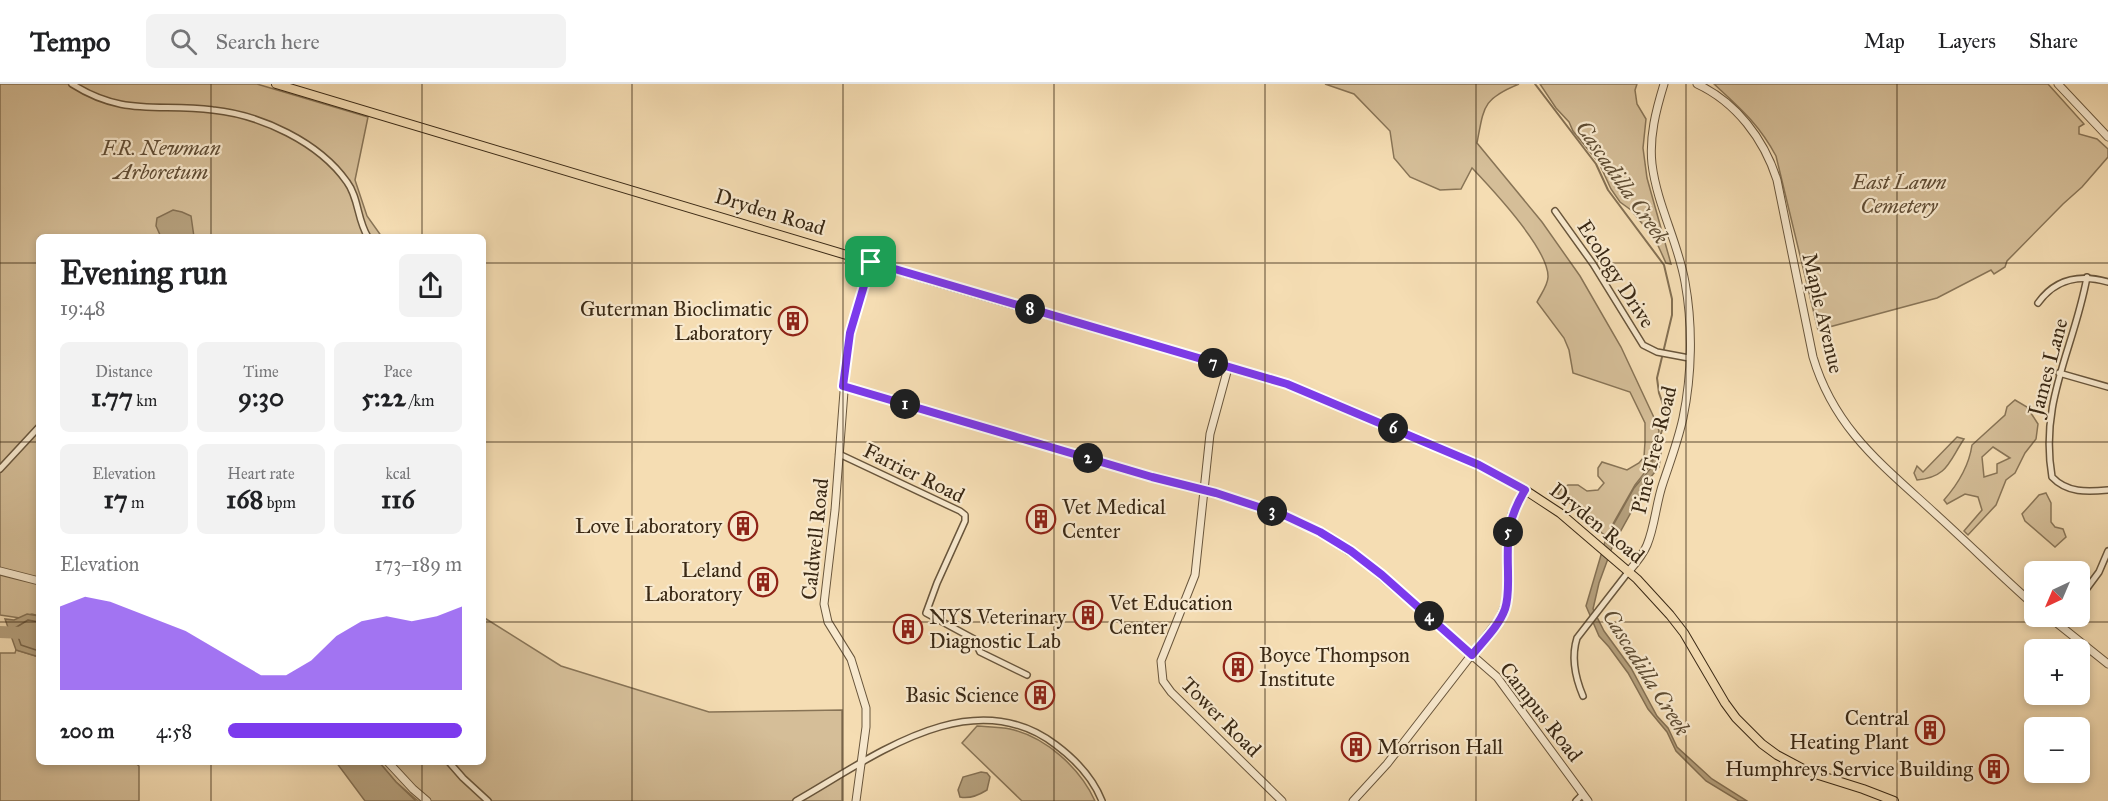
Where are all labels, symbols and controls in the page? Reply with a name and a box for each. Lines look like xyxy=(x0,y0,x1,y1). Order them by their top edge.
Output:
search box xyxy=(146,14,566,68)
text: Tempo xyxy=(30,24,110,59)
icon: search xyxy=(167,25,200,58)
text: Search here xyxy=(215,28,320,55)
text: Map xyxy=(1864,28,1905,54)
text: Layers xyxy=(1938,28,1996,54)
text: Share xyxy=(2029,28,2078,54)
water label: Cascadilla Creek xyxy=(1570,115,1675,249)
park label: F.R. Newman Arboretum xyxy=(100,135,221,185)
park label: East Lawn Cemetery xyxy=(1851,169,1947,219)
street label: Dryden Road xyxy=(712,183,829,241)
street label: Ecology Drive xyxy=(1571,215,1661,333)
pin xyxy=(845,236,896,287)
icon: arrive xyxy=(854,245,887,278)
street label: Maple Avenue xyxy=(1797,250,1850,376)
text: Evening run xyxy=(60,253,227,293)
button: share xyxy=(399,254,462,317)
pin: 8 xyxy=(1015,294,1045,324)
text: 19:48 xyxy=(60,296,105,320)
place label: Guterman Bioclimatic Laboratory xyxy=(580,296,773,346)
text: 8 xyxy=(1026,299,1034,318)
building icon: Guterman Bioclimatic Laboratory xyxy=(777,305,809,337)
street label: James Lane xyxy=(2022,315,2074,421)
pin: 7 xyxy=(1198,348,1228,378)
text: 7 xyxy=(1209,353,1217,372)
text: Distance xyxy=(95,362,153,381)
text: Time xyxy=(243,362,279,381)
text: Pace xyxy=(383,362,413,381)
text: 1.77 xyxy=(91,381,133,413)
text: 9:30 xyxy=(238,381,284,413)
text: 5:22 xyxy=(362,381,406,413)
street label: Pine Tree Road xyxy=(1626,383,1683,517)
pin: 1 xyxy=(890,389,920,419)
text: km xyxy=(133,391,157,410)
text: /km xyxy=(406,391,434,410)
text: 1 xyxy=(902,394,908,413)
pin: 6 xyxy=(1378,413,1408,443)
text: 6 xyxy=(1389,418,1397,437)
street label: Farrier Road xyxy=(859,437,969,509)
pin: 2 xyxy=(1073,443,1103,473)
text: 2 xyxy=(1084,448,1092,467)
text: Elevation xyxy=(92,464,156,483)
text: Heart rate xyxy=(227,464,295,483)
text: kcal xyxy=(385,464,411,483)
street label: Caldwell Road xyxy=(796,476,834,601)
street label: Dryden Road xyxy=(1545,477,1650,569)
text: 17 xyxy=(103,483,128,515)
text: 168 xyxy=(226,483,263,515)
text: 116 xyxy=(381,483,415,515)
text: m xyxy=(128,493,145,512)
text: bpm xyxy=(263,493,296,512)
place label: Vet Medical Center xyxy=(1061,494,1166,544)
pin: 3 xyxy=(1257,496,1287,526)
text: 3 xyxy=(1269,501,1275,520)
building icon: Vet Medical Center xyxy=(1025,503,1057,535)
building icon: Love Laboratory xyxy=(727,510,759,542)
place label: Love Laboratory xyxy=(575,513,723,539)
pin: 5 xyxy=(1493,517,1523,547)
text: 5 xyxy=(1504,522,1512,541)
text: Elevation xyxy=(60,552,139,576)
text: 173–189 m xyxy=(375,552,462,576)
place label: Leland Laboratory xyxy=(644,557,743,607)
north arrow xyxy=(2024,561,2090,627)
map controls xyxy=(2024,561,2090,783)
building icon: Leland Laboratory xyxy=(747,566,779,598)
place label: Vet Education Center xyxy=(1108,590,1233,640)
building icon: Vet Education Center xyxy=(1072,599,1104,631)
pin: 4 xyxy=(1414,601,1444,631)
place label: NYS Veterinary Diagnostic Lab xyxy=(929,604,1067,654)
water label: Cascadilla Creek xyxy=(1597,604,1696,741)
text: 4 xyxy=(1425,606,1433,625)
building icon: NYS Veterinary Diagnostic Lab xyxy=(892,613,924,645)
button: + xyxy=(2024,639,2090,705)
place label: Boyce Thompson Institute xyxy=(1259,642,1410,692)
building icon: Boyce Thompson Institute xyxy=(1222,651,1254,683)
street label: Campus Road xyxy=(1494,657,1588,767)
street label: Tower Road xyxy=(1175,671,1267,763)
building icon: Basic Science xyxy=(1024,679,1056,711)
place label: Basic Science xyxy=(905,682,1019,708)
place label: Central Heating Plant xyxy=(1789,705,1910,755)
building icon: Central Heating Plant xyxy=(1914,714,1946,746)
button: − xyxy=(2024,717,2090,783)
text: 200 m xyxy=(60,719,114,743)
text: 4:58 xyxy=(156,719,192,743)
building icon: Morrison Hall xyxy=(1340,731,1372,763)
place label: Morrison Hall xyxy=(1377,734,1504,760)
building icon: Humphreys Service Building xyxy=(1978,753,2010,785)
place label: Humphreys Service Building xyxy=(1725,756,1973,782)

